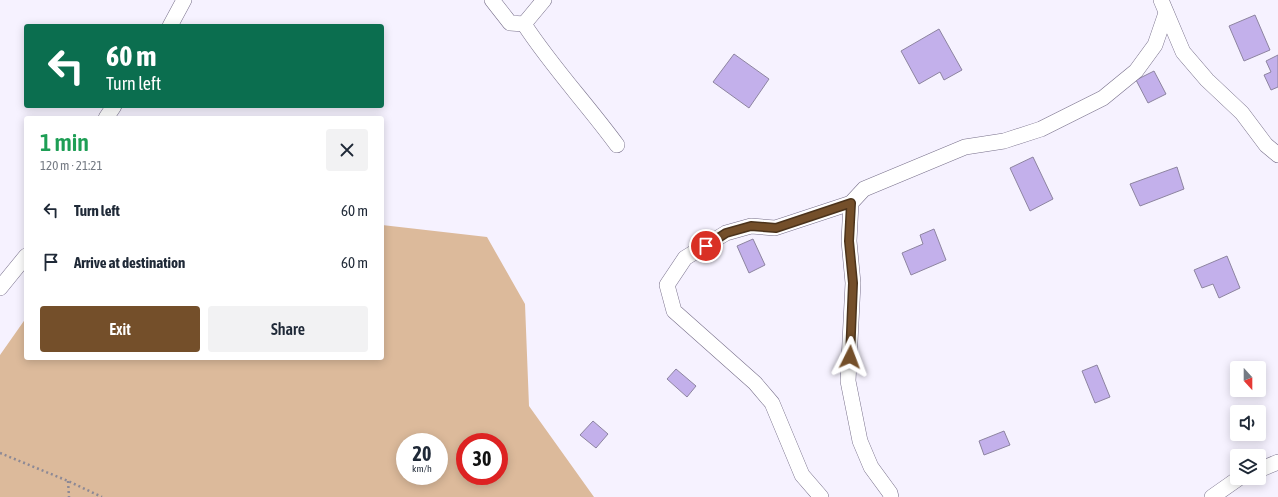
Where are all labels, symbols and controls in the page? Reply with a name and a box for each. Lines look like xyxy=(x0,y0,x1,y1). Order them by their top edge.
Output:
icon: left xyxy=(40,40,92,92)
text: 60 m xyxy=(106,40,156,72)
text: Turn left xyxy=(106,73,161,94)
text: 1 min xyxy=(40,129,89,156)
button: close xyxy=(326,129,368,171)
text: 120 m · 21:21 xyxy=(40,158,103,173)
icon: left xyxy=(40,199,62,221)
text: Turn left xyxy=(74,202,120,219)
text: 60 m xyxy=(341,202,368,219)
pin xyxy=(689,229,723,263)
icon: arrive xyxy=(695,235,717,257)
icon: arrive xyxy=(40,251,62,273)
text: Arrive at destination xyxy=(74,254,185,271)
text: 60 m xyxy=(341,254,368,271)
button: Exit xyxy=(40,306,200,352)
button: Share xyxy=(208,306,368,352)
position arrow xyxy=(829,336,871,378)
north arrow xyxy=(1230,361,1266,397)
map controls xyxy=(1230,361,1266,485)
button: sound xyxy=(1230,405,1266,441)
speed limit sign: 30 xyxy=(456,433,508,485)
text: 20 xyxy=(413,442,431,465)
button: layers xyxy=(1230,449,1266,485)
text: km/h xyxy=(412,463,432,474)

